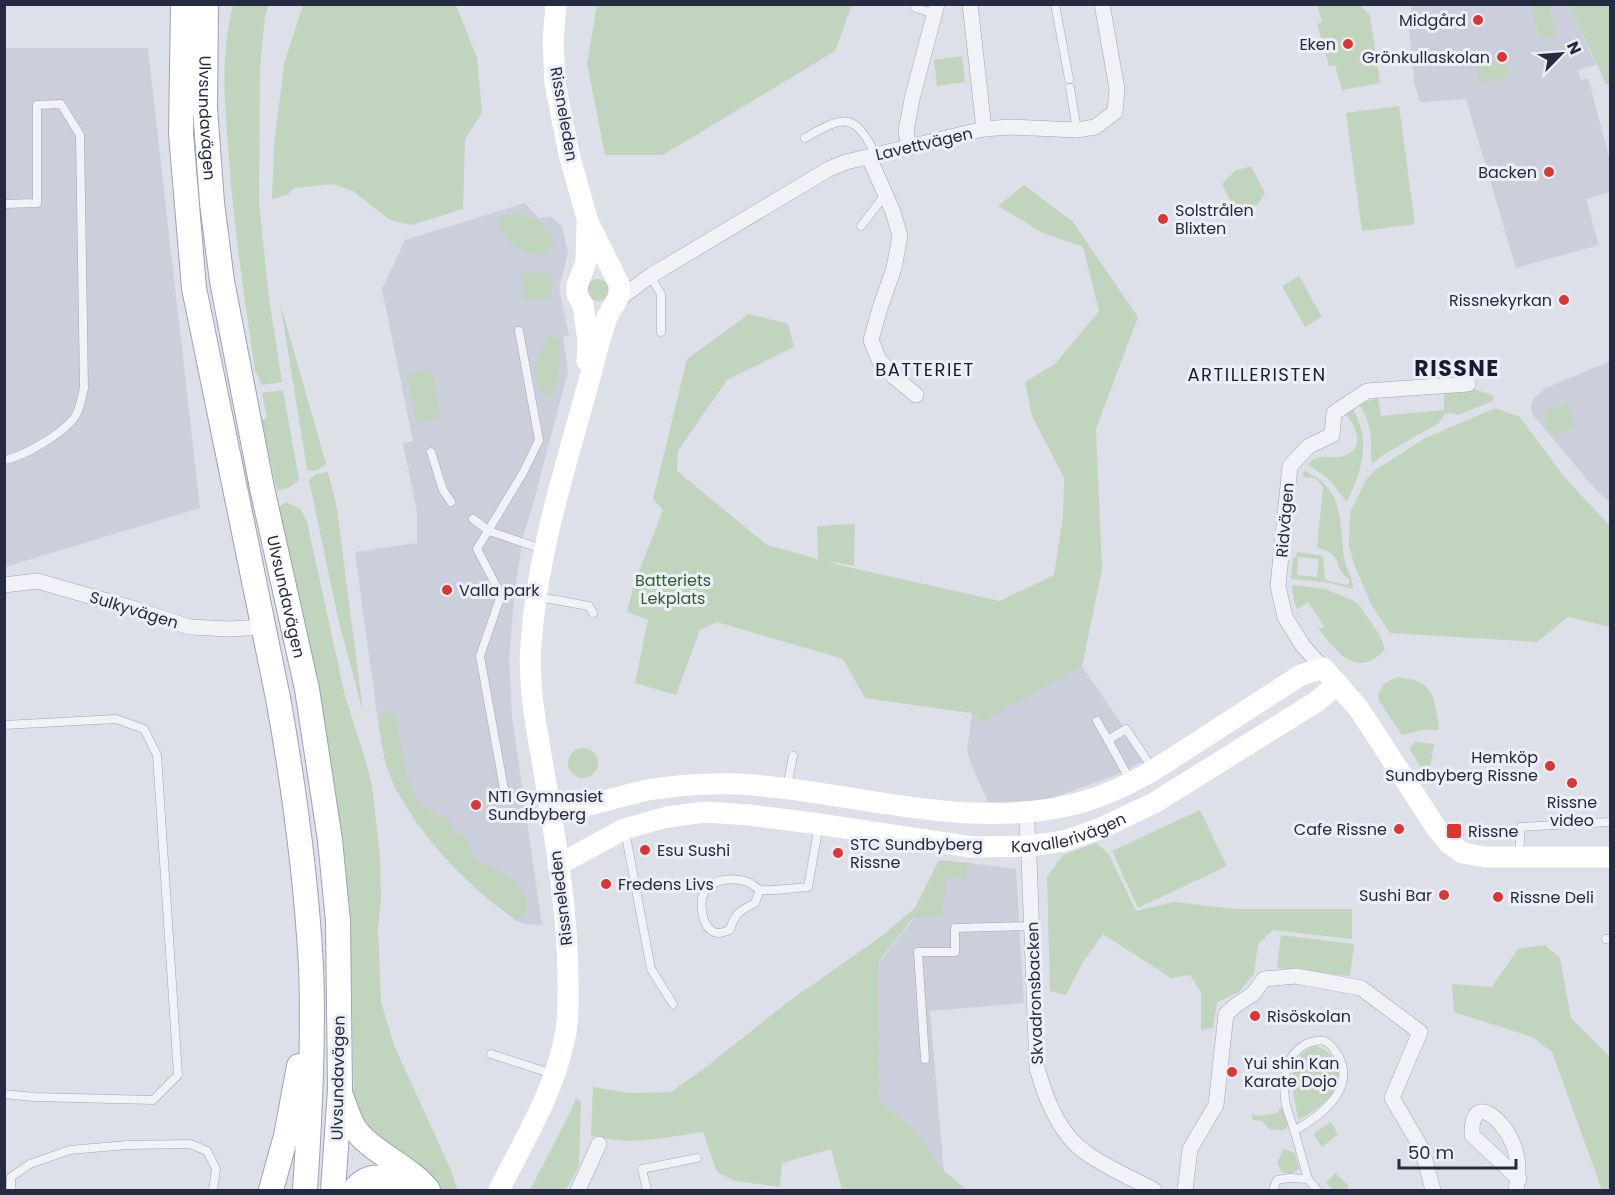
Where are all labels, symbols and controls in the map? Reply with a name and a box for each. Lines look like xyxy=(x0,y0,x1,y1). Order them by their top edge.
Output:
place label: Midgård xyxy=(1399,9,1466,32)
marker: Midgård xyxy=(1471,13,1485,27)
north arrow xyxy=(1531,24,1591,84)
place label: Eken xyxy=(1299,33,1336,56)
marker: Eken xyxy=(1341,37,1355,51)
text: N xyxy=(1561,38,1587,58)
place label: Grönkullaskolan xyxy=(1362,46,1490,69)
marker: Grönkullaskolan xyxy=(1495,50,1509,64)
street label: Ulvsundavägen xyxy=(193,55,222,181)
street label: Rissneleden xyxy=(544,65,584,163)
street label: Lavettvägen xyxy=(873,122,975,166)
place label: Backen xyxy=(1478,161,1537,184)
marker: Backen xyxy=(1542,165,1556,179)
place label: Solstrålen Blixten xyxy=(1175,199,1254,240)
marker: Solstrålen Blixten xyxy=(1156,212,1170,226)
place label: Rissnekyrkan xyxy=(1449,289,1552,312)
marker: Rissnekyrkan xyxy=(1557,293,1571,307)
district label: RISSNE xyxy=(1414,353,1500,384)
district label: BATTERIET xyxy=(875,357,975,382)
district label: ARTILLERISTEN xyxy=(1187,362,1327,387)
street label: Ridvägen xyxy=(1270,482,1300,558)
street label: Ulvsundavägen xyxy=(261,533,311,660)
park label: Batteriets Lekplats xyxy=(635,569,711,610)
place label: Valla park xyxy=(459,579,540,602)
marker: Valla park xyxy=(440,583,454,597)
street label: Sulkyvägen xyxy=(87,586,181,634)
place label: Hemköp Sundbyberg Rissne xyxy=(1385,746,1538,787)
marker: Hemköp Sundbyberg Rissne xyxy=(1543,759,1557,773)
marker: Rissne video xyxy=(1565,776,1579,790)
place label: NTI Gymnasiet Sundbyberg xyxy=(488,785,603,826)
place label: Rissne video xyxy=(1547,791,1597,832)
marker: NTI Gymnasiet Sundbyberg xyxy=(469,798,483,812)
street label: Kavallerivägen xyxy=(1011,806,1130,858)
place label: Cafe Rissne xyxy=(1294,818,1387,841)
place label: Rissne xyxy=(1468,820,1519,843)
marker: Cafe Rissne xyxy=(1392,822,1406,836)
marker: Rissne xyxy=(1445,822,1463,840)
place label: STC Sundbyberg Rissne xyxy=(850,833,983,874)
place label: Esu Sushi xyxy=(657,839,730,862)
marker: Esu Sushi xyxy=(638,843,652,857)
marker: STC Sundbyberg Rissne xyxy=(831,846,845,860)
street label: Rissneleden xyxy=(544,849,578,947)
place label: Fredens Livs xyxy=(618,873,714,896)
marker: Fredens Livs xyxy=(599,877,613,891)
place label: Sushi Bar xyxy=(1359,884,1432,907)
place label: Rissne Deli xyxy=(1510,886,1594,909)
marker: Sushi Bar xyxy=(1437,888,1451,902)
marker: Rissne Deli xyxy=(1491,890,1505,904)
street label: Skvadronsbacken xyxy=(1021,921,1049,1065)
place label: Risöskolan xyxy=(1267,1005,1351,1028)
marker: Risöskolan xyxy=(1248,1009,1262,1023)
street label: Ulvsundavägen xyxy=(325,1015,351,1141)
place label: Yui shin Kan Karate Dojo xyxy=(1244,1052,1339,1093)
marker: Yui shin Kan Karate Dojo xyxy=(1225,1065,1239,1079)
scale bar xyxy=(1399,1132,1516,1170)
text: 50 m xyxy=(1408,1140,1454,1165)

